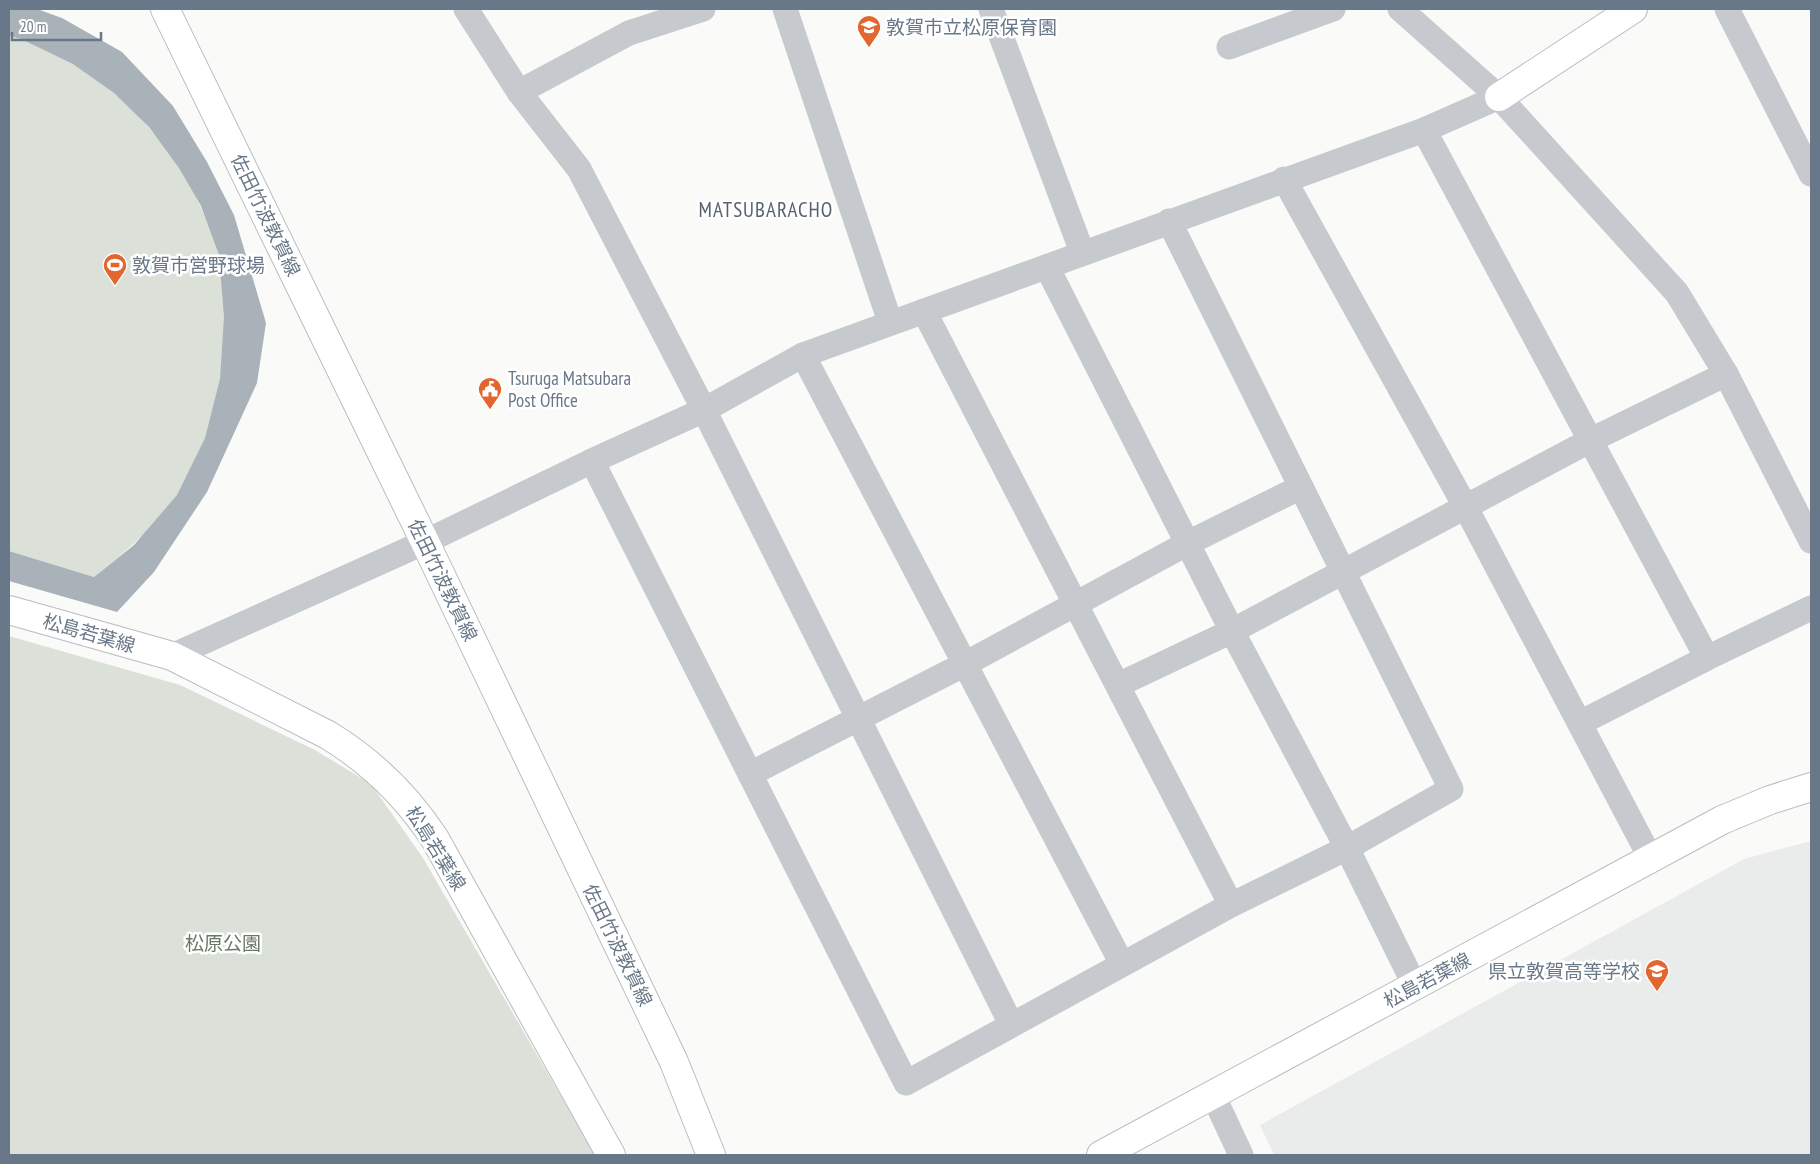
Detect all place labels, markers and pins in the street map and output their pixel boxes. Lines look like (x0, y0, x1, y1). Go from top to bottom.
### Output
school or university icon: 敦賀市立松原保育園 (856, 14, 882, 48)
place label: 敦賀市立松原保育園 (886, 15, 1057, 39)
sports icon: 敦賀市営野球場 (102, 252, 128, 286)
place label: 敦賀市営野球場 (132, 253, 265, 277)
place label: Tsuruga Matsubara Post Office (508, 366, 631, 412)
public building icon: Tsuruga Matsubara Post Office (477, 376, 503, 410)
school or university icon: 県立敦賀高等学校 (1644, 958, 1670, 992)
place label: 県立敦賀高等学校 (1488, 959, 1640, 983)

